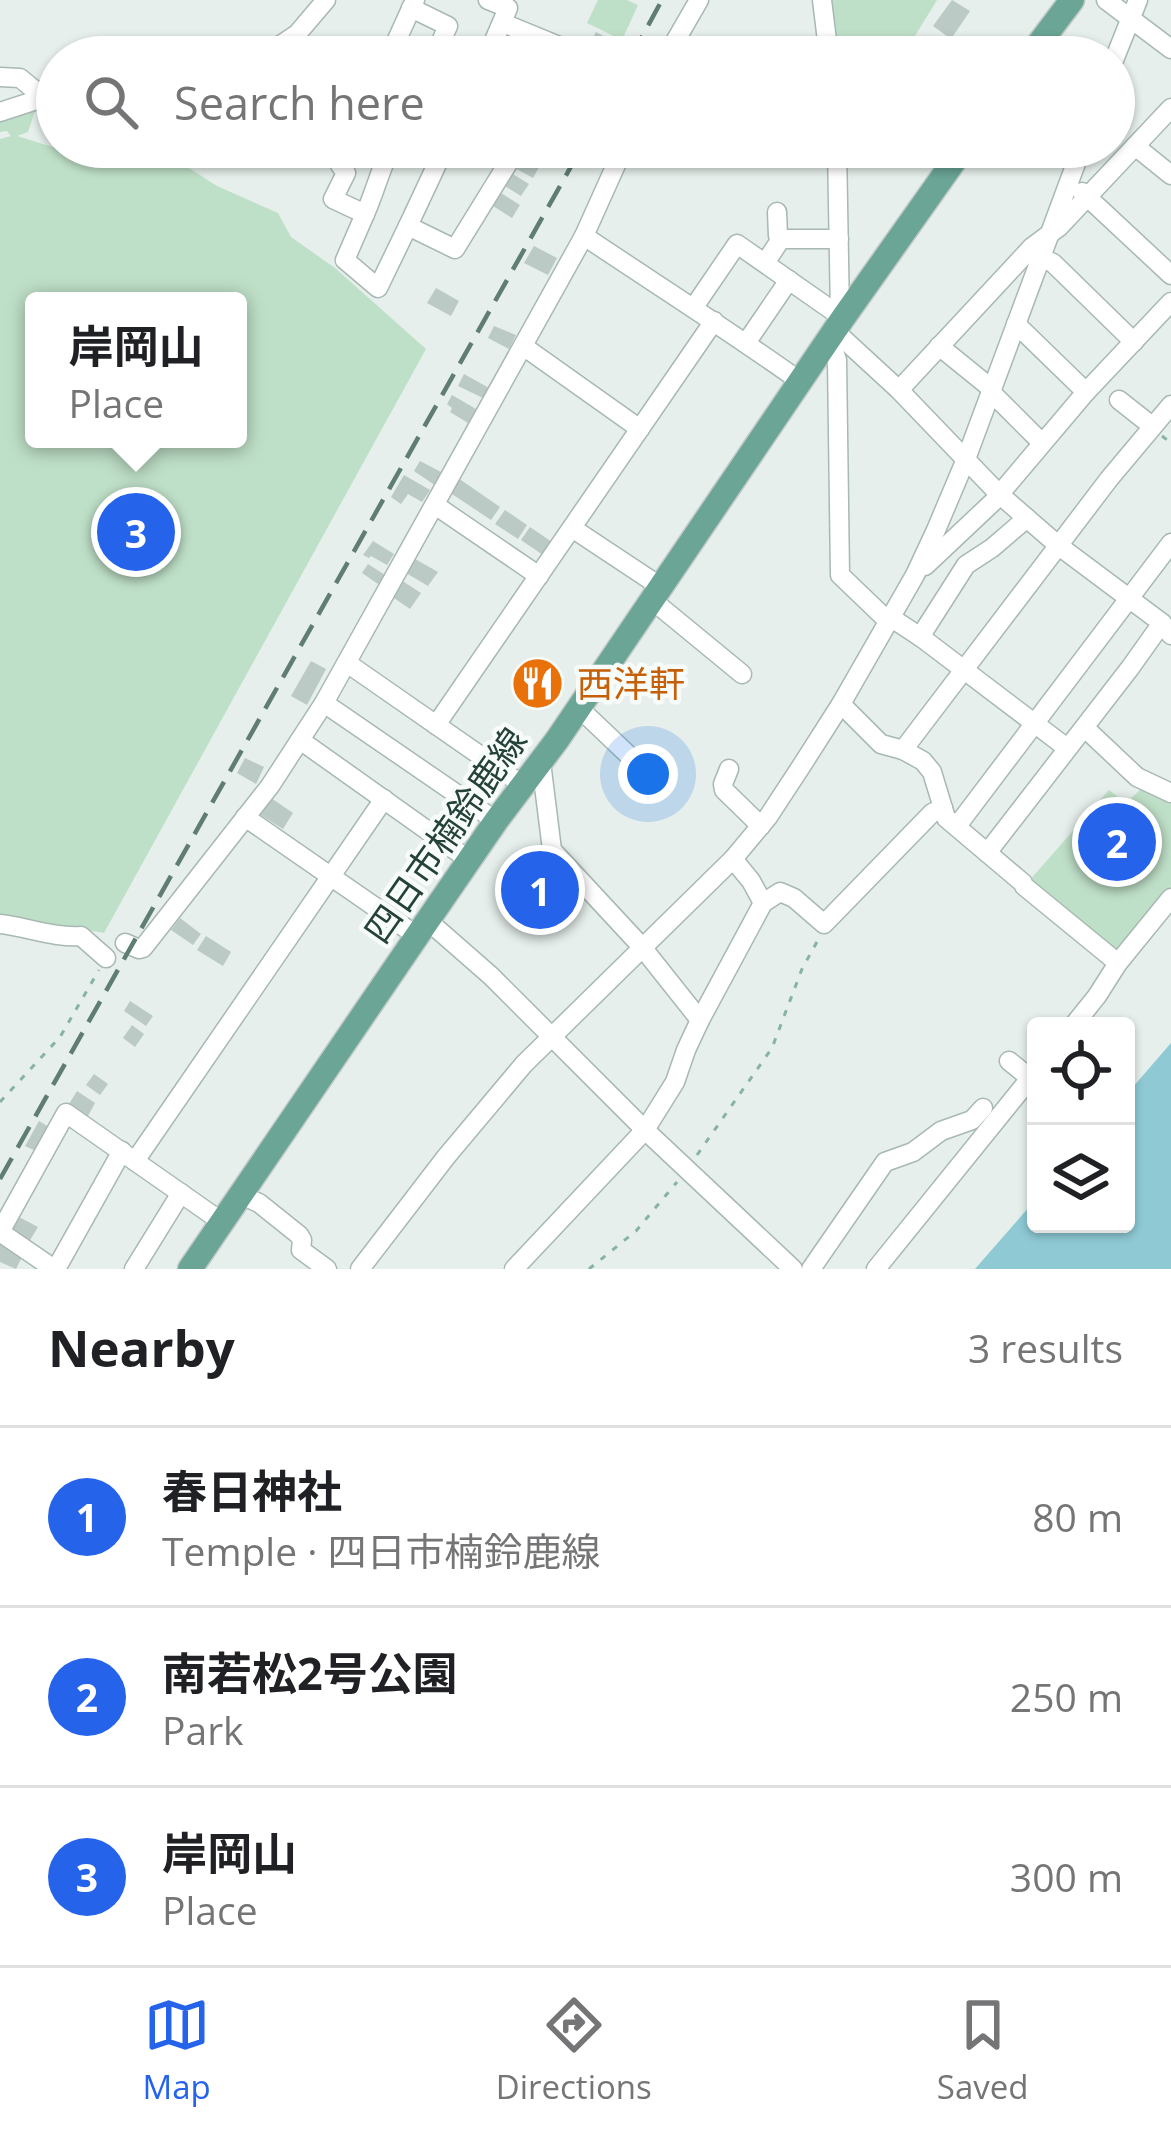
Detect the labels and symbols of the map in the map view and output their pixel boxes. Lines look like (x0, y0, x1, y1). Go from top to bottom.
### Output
pin: 3 (97, 487, 175, 577)
restaurant icon: 西洋軒 (510, 655, 566, 711)
place label: 西洋軒 (577, 659, 685, 708)
street label: 四日市楠鈴鹿線 (353, 718, 537, 952)
your location (618, 744, 678, 804)
pin: 2 (1078, 797, 1156, 887)
pin: 1 (501, 845, 579, 935)

